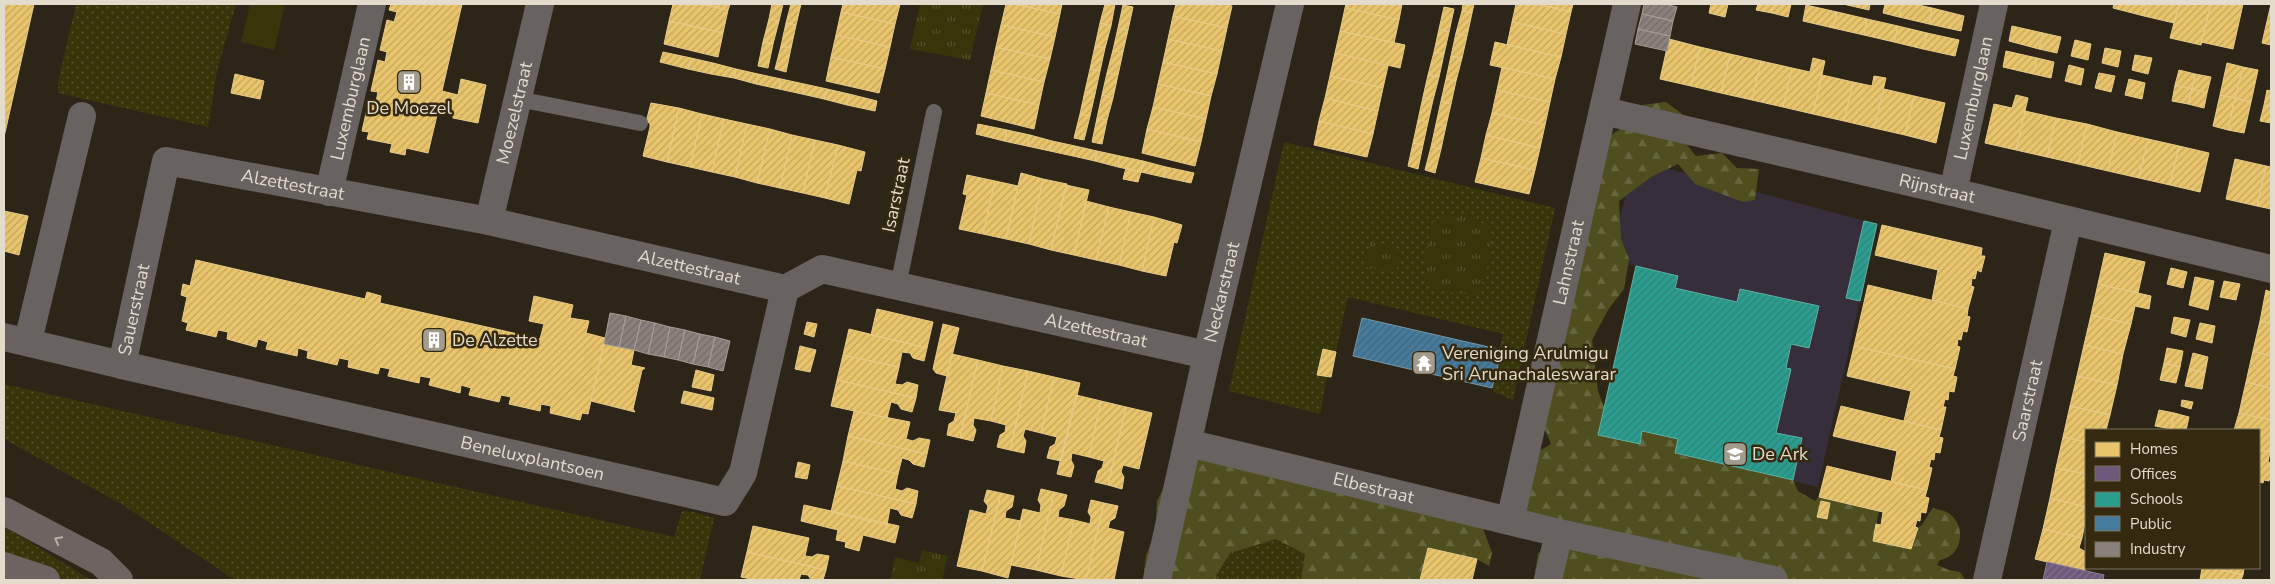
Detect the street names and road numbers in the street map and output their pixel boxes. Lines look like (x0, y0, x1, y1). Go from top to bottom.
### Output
street label: Luxemburglaan (325, 34, 376, 163)
street label: Luxemburglaan (1948, 34, 1999, 162)
street label: Moezelstraat (491, 59, 538, 167)
street label: Isarstraat (876, 155, 916, 235)
street label: Alzettestraat (239, 163, 347, 206)
street label: Rijnstraat (1897, 168, 1978, 209)
street label: Lahnstraat (1547, 217, 1590, 307)
street label: Neckarstraat (1198, 239, 1246, 345)
street label: Alzettestraat (636, 244, 744, 291)
street label: Sauerstraat (112, 261, 156, 358)
street label: Alzettestraat (1042, 307, 1150, 353)
street label: Saarstraat (2007, 357, 2049, 444)
street label: Beneluxplantsoen (458, 430, 607, 486)
street label: Elbestraat (1331, 467, 1417, 510)

